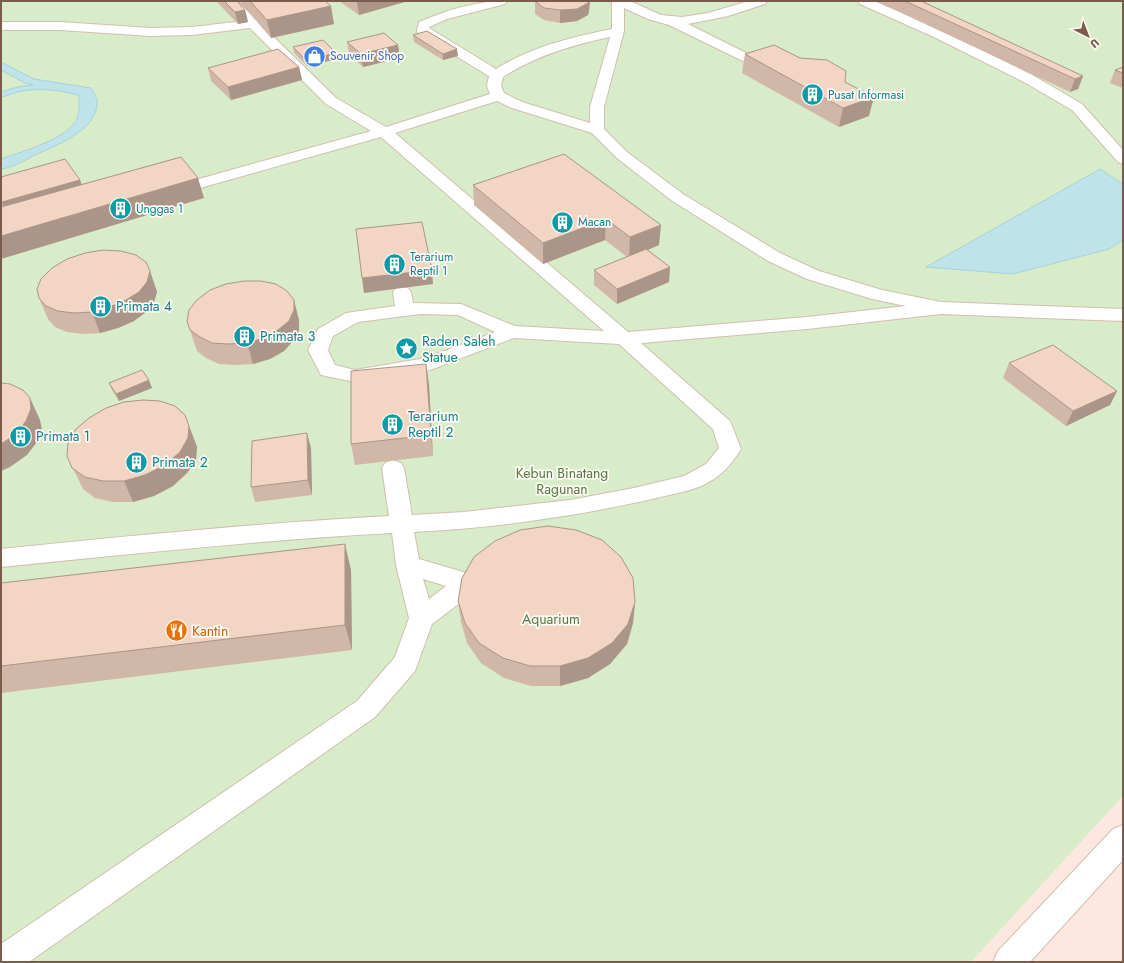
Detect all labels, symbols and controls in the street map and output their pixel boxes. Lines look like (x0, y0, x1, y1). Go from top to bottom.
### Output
north arrow (1068, 16, 1108, 56)
text: U (1086, 35, 1103, 52)
shop icon: Souvenir Shop (302, 43, 328, 69)
place label: Souvenir Shop (330, 47, 404, 65)
building icon: Pusat Informasi (799, 82, 825, 108)
place label: Pusat Informasi (828, 86, 904, 104)
building icon: Unggas 1 (108, 196, 134, 222)
place label: Unggas 1 (136, 200, 183, 218)
building icon: Macan (549, 209, 575, 235)
place label: Macan (578, 213, 611, 231)
place label: Terarium Reptil 1 (410, 248, 453, 280)
building icon: Terarium Reptil 1 (382, 251, 408, 277)
building icon: Primata 4 (87, 293, 113, 319)
place label: Primata 4 (116, 296, 172, 316)
building icon: Primata 3 (232, 323, 258, 349)
place label: Primata 3 (260, 326, 316, 346)
place label: Raden Saleh Statue (422, 331, 496, 367)
place icon: Raden Saleh Statue (394, 336, 420, 362)
place label: Terarium Reptil 2 (408, 406, 459, 442)
building icon: Terarium Reptil 2 (380, 411, 406, 437)
building icon: Primata 1 (7, 423, 33, 449)
place label: Primata 1 (36, 426, 90, 446)
building icon: Primata 2 (124, 449, 150, 475)
place label: Primata 2 (152, 452, 208, 472)
park label: Kebun Binatang Ragunan (516, 463, 608, 499)
park label: Aquarium (522, 609, 580, 629)
restaurant icon: Kantin (163, 618, 189, 644)
place label: Kantin (192, 621, 228, 641)

